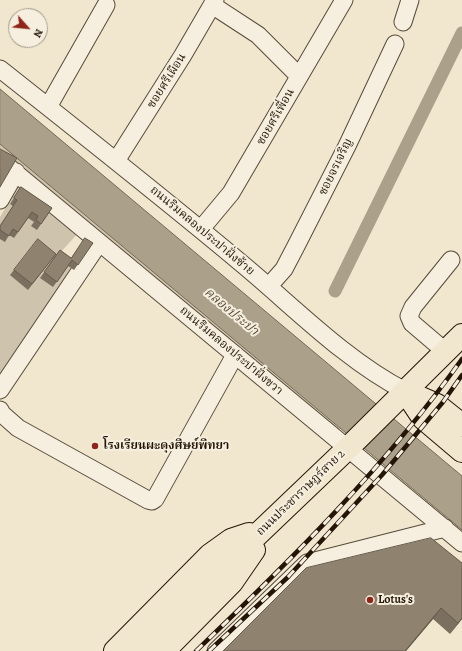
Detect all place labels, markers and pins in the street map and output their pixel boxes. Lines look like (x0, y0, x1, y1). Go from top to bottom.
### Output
place label: โรงเรียนผะดุงศิษย์พิทยา (103, 439, 229, 453)
marker: โรงเรียนผะดุงศิษย์พิทยา (90, 441, 100, 451)
place label: Lotus's (378, 593, 413, 607)
marker: Lotus's (365, 595, 375, 605)

